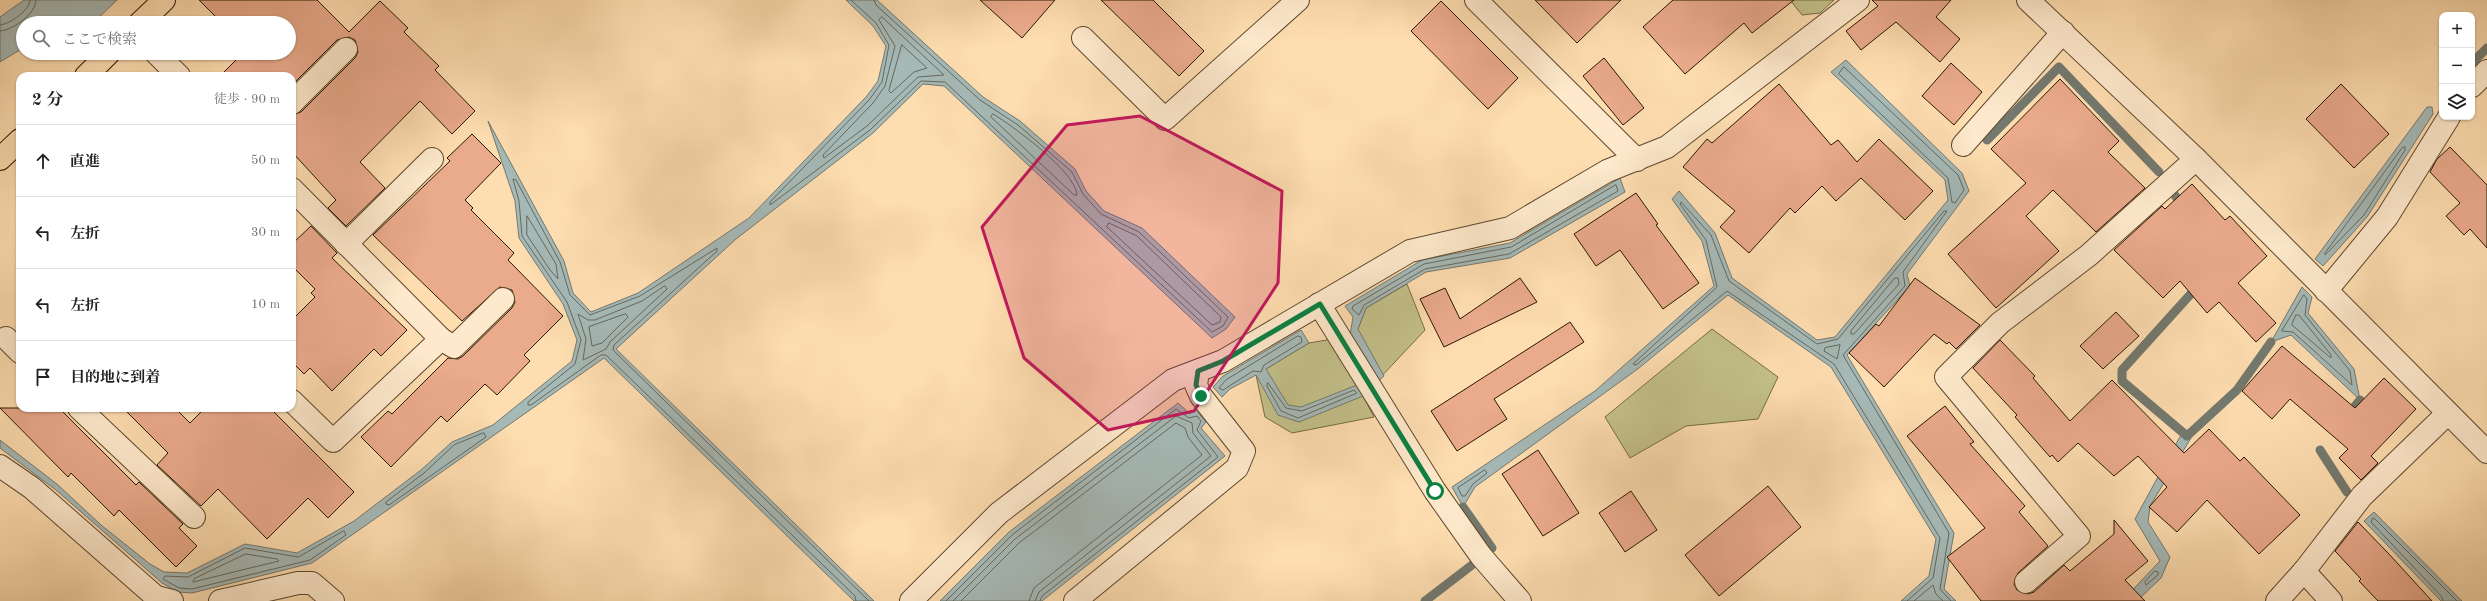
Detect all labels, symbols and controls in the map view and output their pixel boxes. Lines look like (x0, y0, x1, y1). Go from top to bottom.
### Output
map controls (2439, 12, 2475, 120)
button: + (2439, 12, 2475, 48)
search box (16, 16, 296, 60)
icon: search (30, 27, 52, 49)
text: ここで検索 (62, 33, 137, 48)
button: − (2439, 48, 2475, 84)
button: layers (2439, 84, 2475, 120)
text: 2 分 (32, 92, 64, 109)
text: 徒歩 · 90 m (214, 93, 280, 106)
icon: ahead (32, 150, 54, 172)
text: 50 m (251, 154, 280, 167)
text: 直進 (70, 155, 100, 170)
icon: left (32, 222, 54, 244)
text: 30 m (251, 226, 280, 239)
text: 左折 (70, 227, 100, 242)
icon: left (32, 294, 54, 316)
text: 10 m (251, 298, 280, 311)
text: 左折 (70, 299, 100, 314)
icon: arrive (32, 366, 54, 388)
text: 目的地に到着 (70, 371, 160, 386)
route end (1192, 387, 1210, 405)
route start (1426, 482, 1444, 500)

